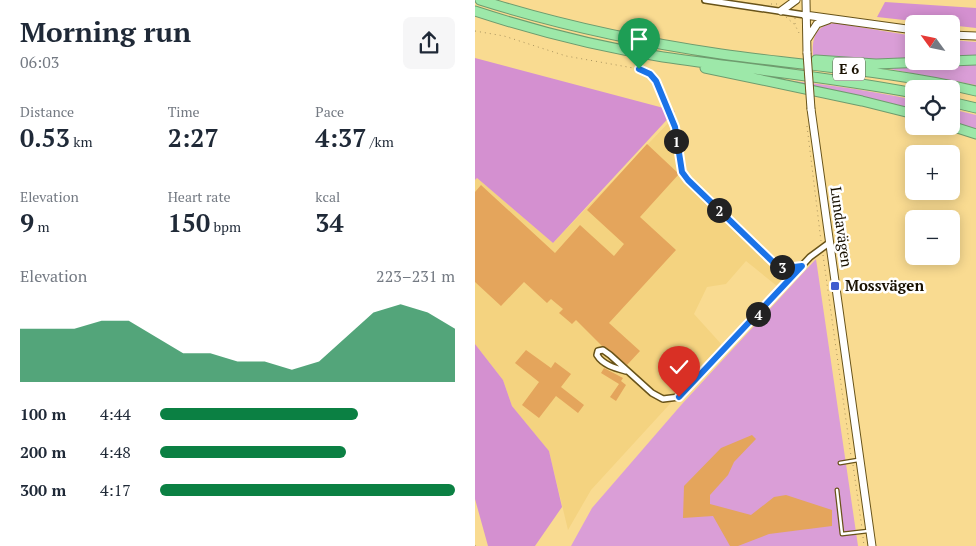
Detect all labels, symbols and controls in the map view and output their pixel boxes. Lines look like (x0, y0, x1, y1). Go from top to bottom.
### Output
text: Morning run (20, 13, 191, 50)
north arrow (905, 15, 960, 70)
map controls (905, 15, 960, 265)
button: share (403, 17, 455, 69)
pin (618, 18, 660, 69)
icon: arrive (625, 25, 653, 53)
text: 06:03 (20, 51, 59, 73)
road number: E 6 (833, 58, 865, 80)
button: locate (905, 80, 960, 135)
text: Distance (20, 102, 74, 121)
text: Time (168, 102, 200, 121)
text: Pace (315, 102, 344, 121)
text: 0.53 (20, 121, 70, 154)
text: 2:27 (168, 121, 219, 154)
text: 4:37 (315, 121, 366, 154)
pin: 1 (663, 128, 689, 154)
text: km (70, 132, 93, 151)
text: /km (366, 132, 394, 151)
text: 1 (673, 132, 680, 151)
button: + (905, 145, 960, 200)
street label: Lundavägen (826, 185, 858, 269)
text: Elevation (20, 187, 79, 206)
text: Heart rate (168, 187, 231, 206)
text: kcal (315, 187, 340, 206)
pin: 2 (707, 198, 731, 222)
text: 2 (716, 201, 723, 220)
text: 9 (20, 206, 34, 239)
text: 150 (168, 206, 210, 239)
text: 34 (315, 206, 344, 239)
button: − (905, 210, 960, 265)
text: m (34, 217, 50, 236)
text: bpm (210, 217, 241, 236)
pin: 3 (769, 254, 795, 280)
text: 3 (779, 258, 786, 277)
text: Elevation (20, 265, 87, 287)
text: 223–231 m (376, 265, 455, 287)
place label: Mossvägen (845, 275, 924, 295)
marker: Mossvägen (829, 280, 841, 292)
pin: 4 (745, 302, 771, 326)
text: 4 (755, 305, 762, 324)
pin (658, 346, 700, 397)
icon: check (665, 353, 693, 381)
text: 100 m (20, 403, 66, 425)
text: 4:44 (100, 403, 131, 425)
text: 200 m (20, 441, 66, 463)
text: 4:48 (100, 441, 131, 463)
text: 300 m (20, 479, 66, 501)
text: 4:17 (100, 479, 131, 501)

